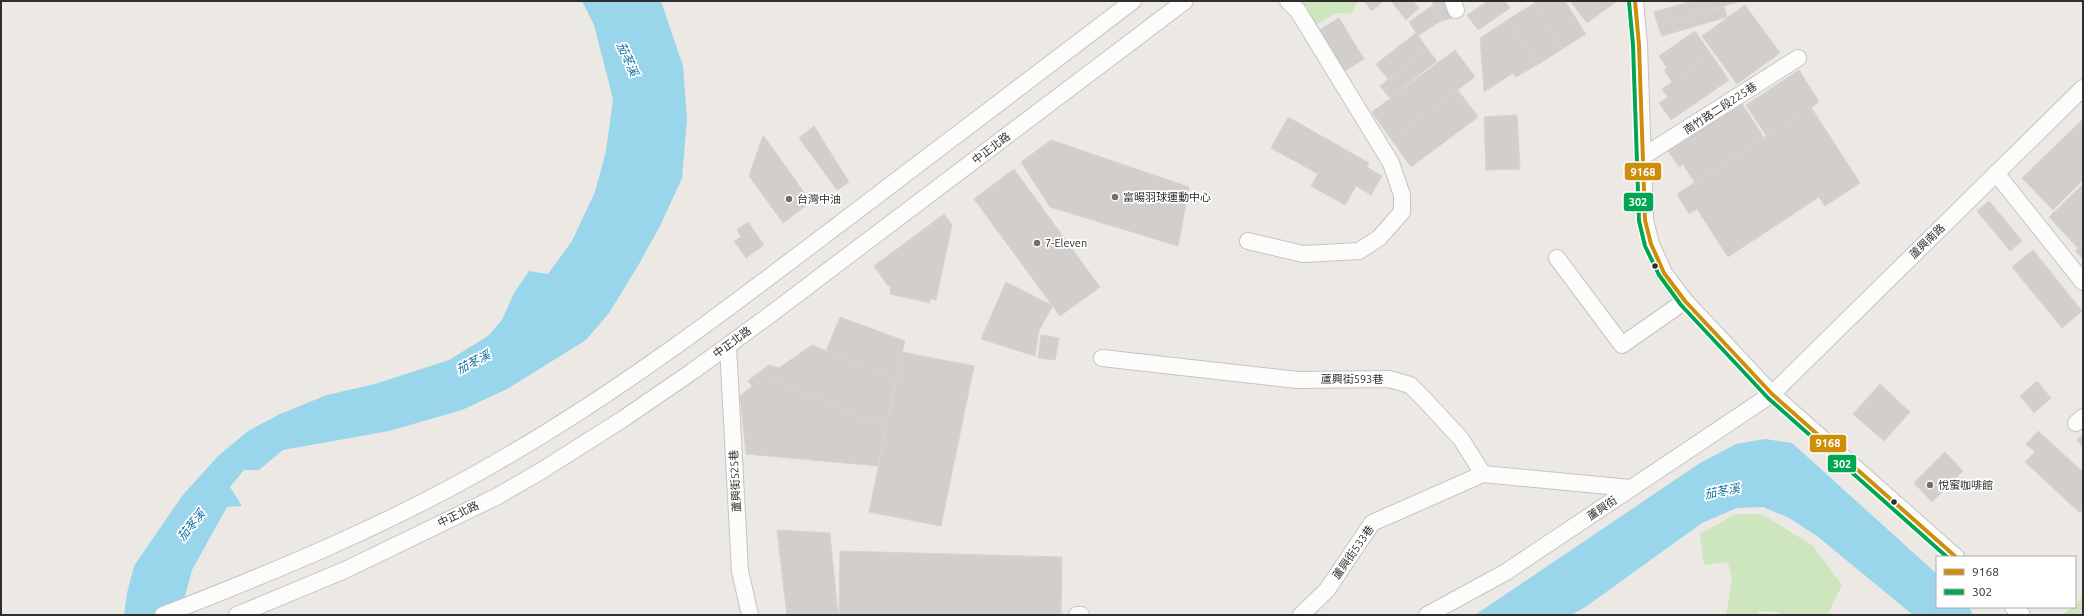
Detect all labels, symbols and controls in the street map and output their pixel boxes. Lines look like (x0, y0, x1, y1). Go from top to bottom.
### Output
water label: 茄苳溪 (615, 40, 642, 80)
street label: 南竹路二段225巷 (1681, 80, 1759, 136)
street label: 中正北路 (970, 130, 1012, 166)
line badge: 9168 (1624, 162, 1662, 181)
text: 9168 (1631, 166, 1655, 178)
place label: 富暘羽球運動中心 (1123, 191, 1211, 203)
marker: 富暘羽球運動中心 (1110, 192, 1120, 202)
line badge: 302 (1623, 192, 1654, 212)
place label: 台灣中油 (797, 193, 841, 205)
marker: 台灣中油 (784, 194, 794, 204)
text: 302 (1629, 196, 1647, 208)
street label: 蘆興南路 (1907, 221, 1947, 261)
place label: 7-Eleven (1045, 237, 1087, 249)
marker: 7-Eleven (1032, 238, 1042, 248)
unlabelled marker (1650, 261, 1660, 271)
street label: 中正北路 (711, 324, 753, 360)
water label: 茄苳溪 (454, 347, 494, 376)
street label: 蘆興街593巷 (1321, 373, 1383, 385)
line badge: 9168 (1809, 434, 1847, 453)
text: 9168 (1816, 437, 1840, 449)
street label: 蘆興街525巷 (727, 449, 743, 513)
line badge: 302 (1827, 454, 1857, 473)
text: 302 (1833, 458, 1851, 470)
place label: 悅蜜咖啡館 (1938, 479, 1993, 491)
marker: 悅蜜咖啡館 (1925, 480, 1935, 490)
water label: 茄苳溪 (1703, 481, 1743, 501)
street label: 蘆興街 (1585, 494, 1619, 522)
unlabelled marker (1889, 497, 1899, 507)
street label: 中正北路 (436, 499, 480, 529)
water label: 茄苳溪 (175, 505, 209, 543)
street label: 蘆興街533巷 (1330, 523, 1376, 581)
legend (1936, 556, 2076, 608)
text: 9168 (1972, 565, 1999, 578)
text: 302 (1972, 585, 1992, 598)

